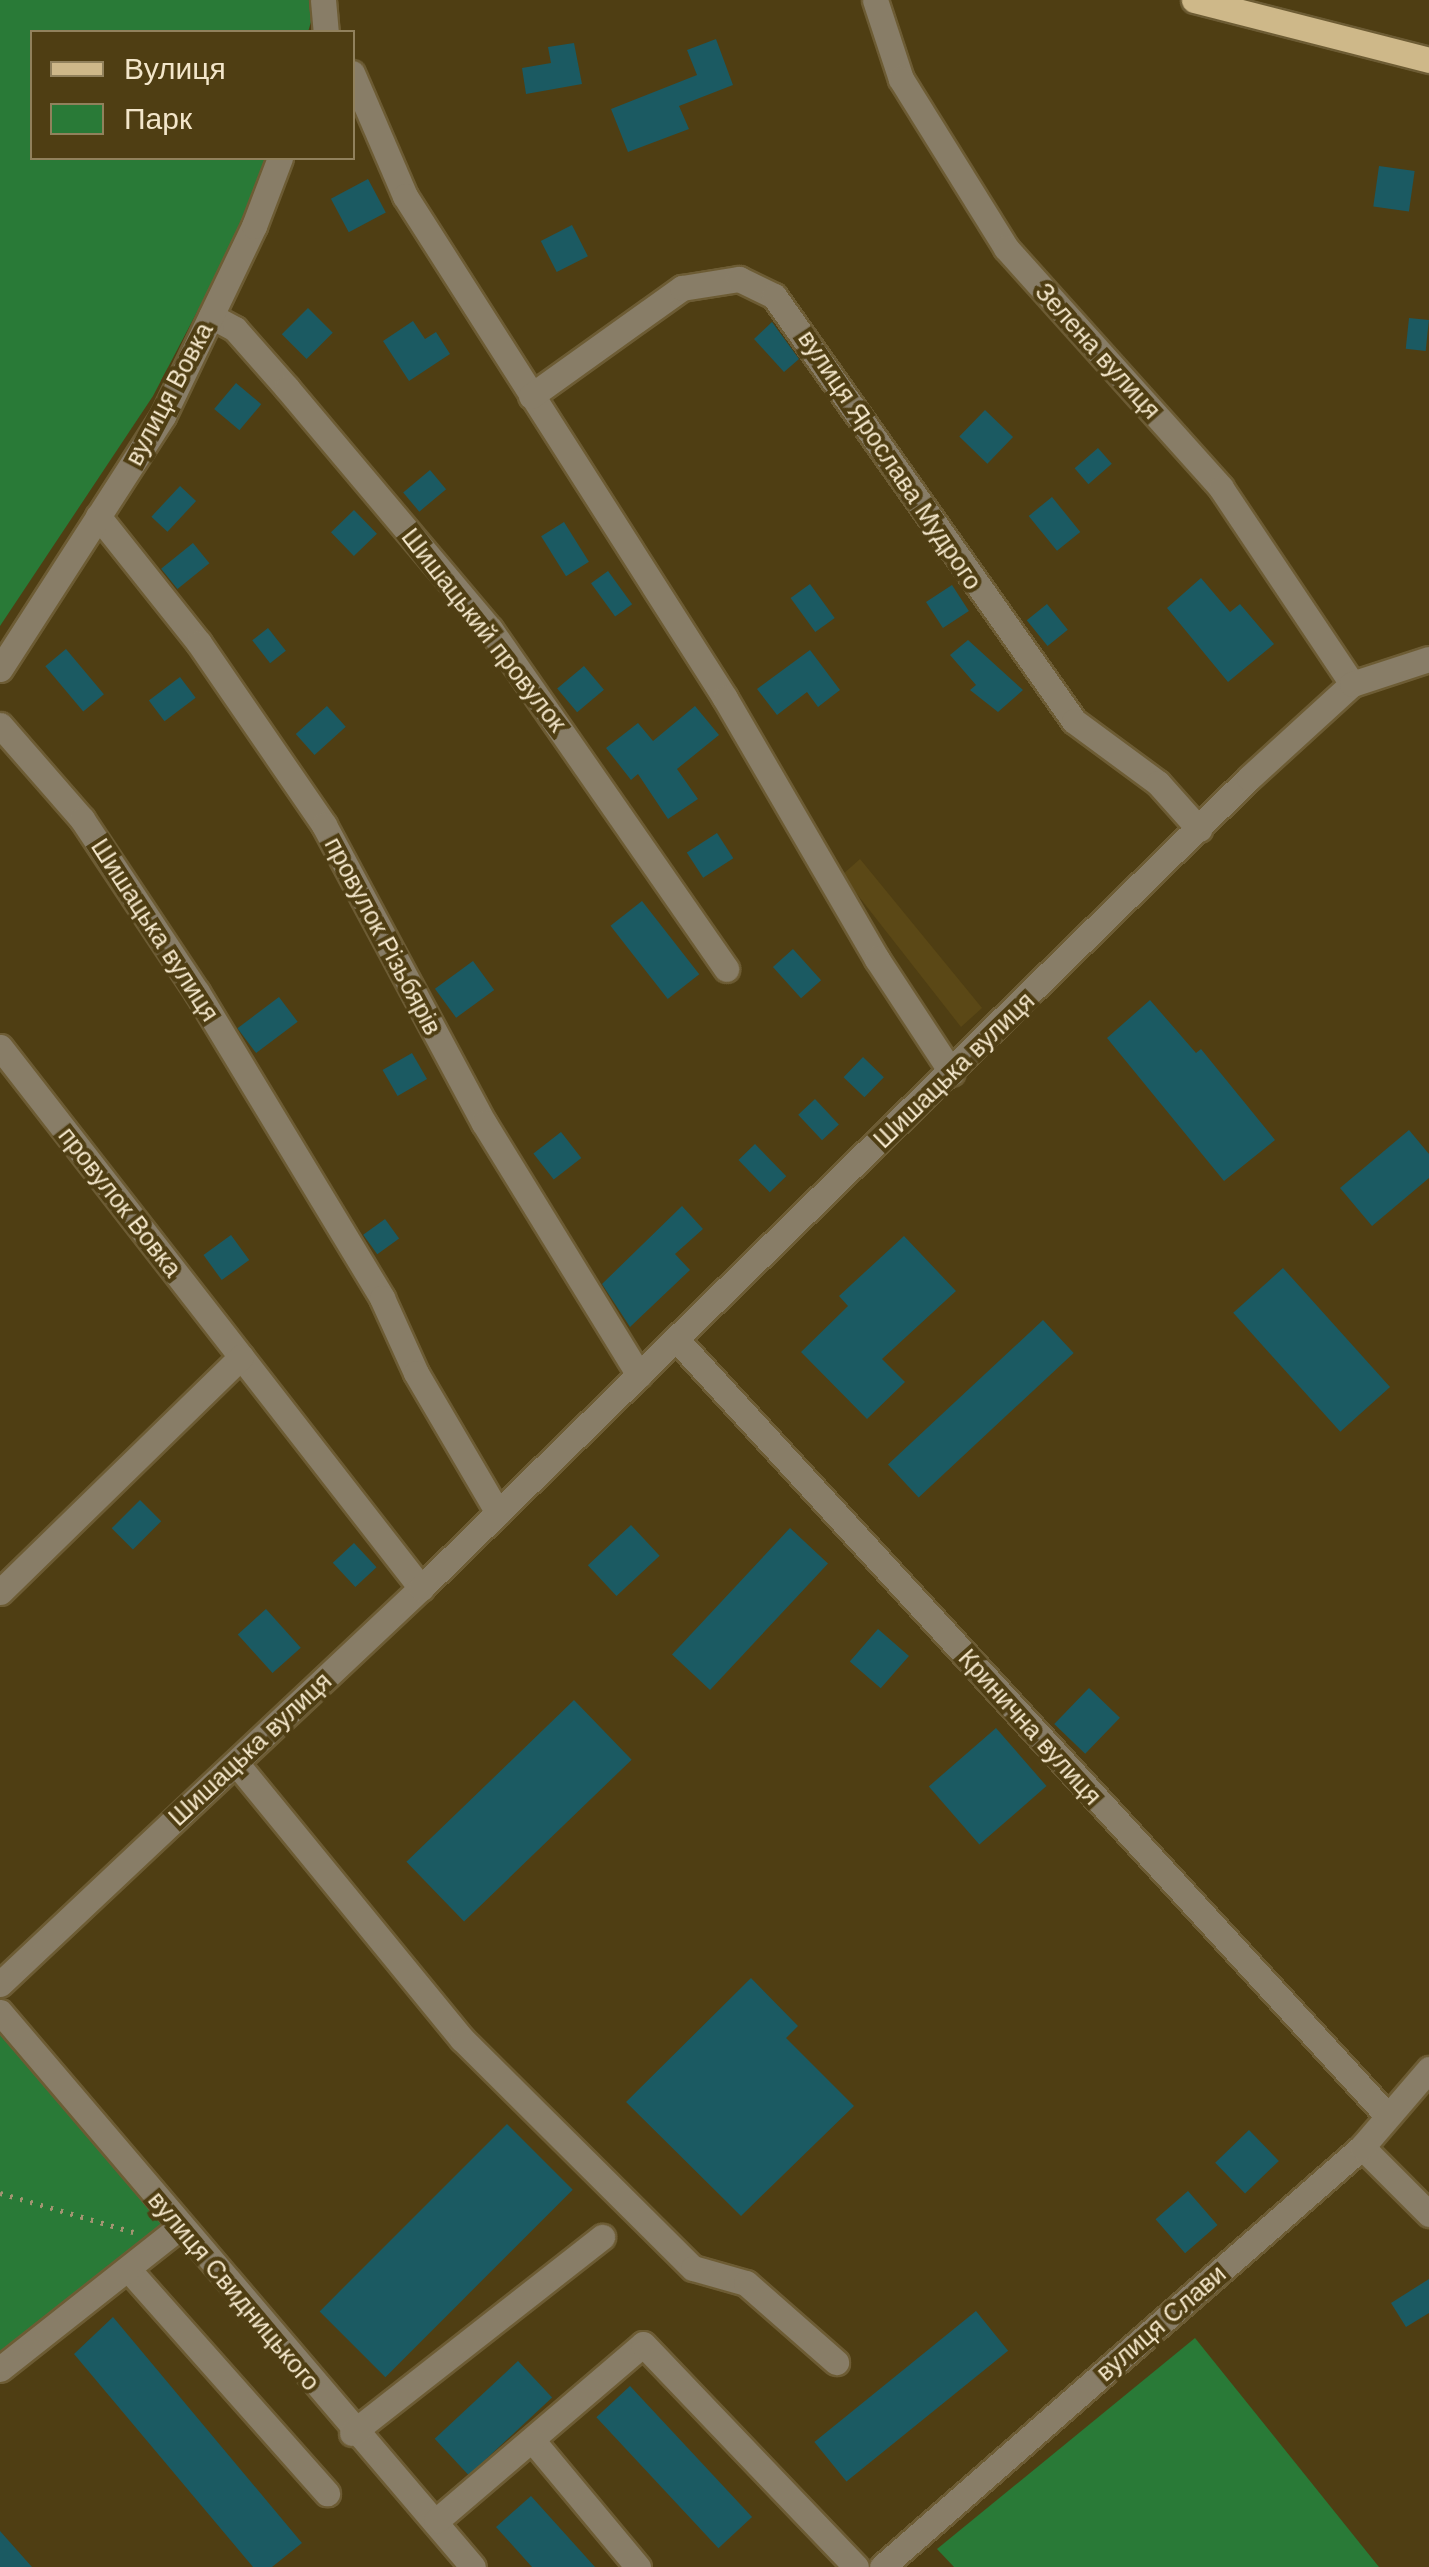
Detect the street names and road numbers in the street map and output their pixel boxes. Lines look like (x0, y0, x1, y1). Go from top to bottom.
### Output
street label: Зелена вулиця (1029, 277, 1167, 425)
street label: вулиця Вовка (119, 318, 219, 470)
street label: вулиця Ярослава Мудрого (792, 325, 988, 595)
street label: Шишацький провулок (395, 522, 573, 738)
street label: провулок Різьбярів (318, 832, 448, 1040)
street label: Шишацька вулиця (85, 833, 225, 1027)
street label: Шишацька вулиця (867, 986, 1041, 1154)
street label: провулок Вовка (52, 1121, 188, 1283)
street label: Кринична вулиця (952, 1643, 1108, 1811)
street label: Шишацька вулиця (162, 1666, 338, 1832)
street label: вулиця Свидницького (142, 2185, 326, 2397)
street label: вулиця Слави (1090, 2259, 1232, 2387)

